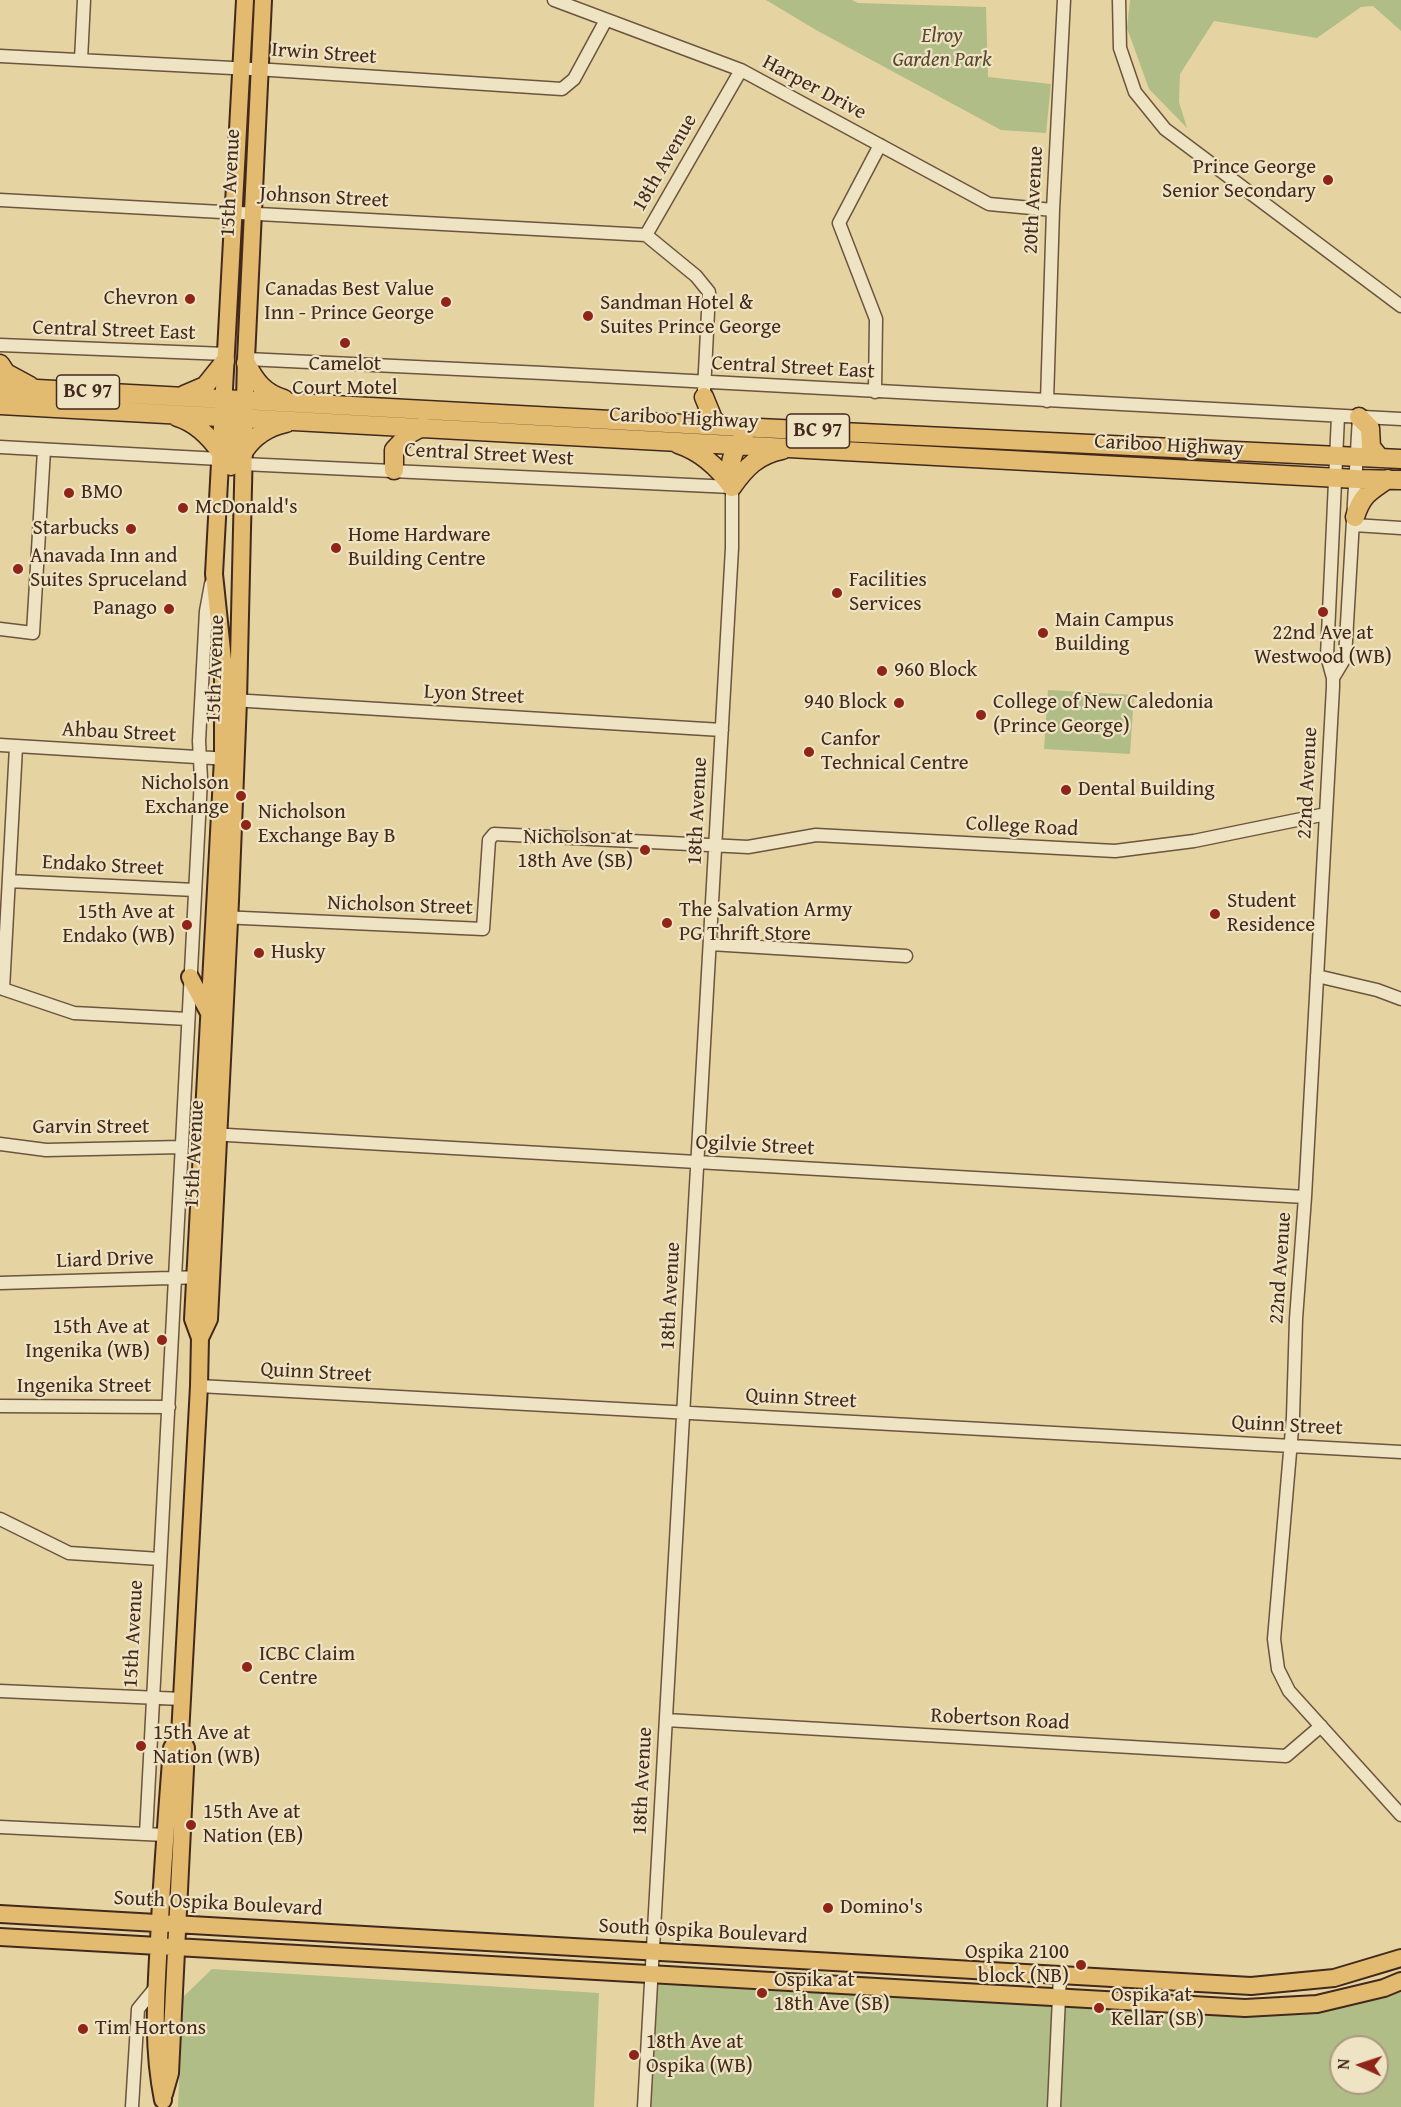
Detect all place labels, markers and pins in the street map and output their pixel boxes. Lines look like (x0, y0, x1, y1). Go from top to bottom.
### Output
place label: Prince George Senior Secondary (1162, 155, 1316, 205)
marker: Prince George Senior Secondary (1321, 173, 1335, 187)
place label: Canadas Best Value Inn - Prince George (264, 277, 434, 327)
place label: Chevron (104, 286, 178, 312)
place label: Sandman Hotel & Suites Prince George (600, 291, 781, 341)
marker: Chevron (183, 292, 197, 306)
marker: Canadas Best Value Inn - Prince George (439, 295, 453, 309)
marker: Sandman Hotel & Suites Prince George (581, 309, 595, 323)
marker: Camelot Court Motel (338, 336, 352, 350)
place label: Camelot Court Motel (292, 352, 398, 402)
place label: BMO (81, 480, 123, 506)
marker: BMO (62, 486, 76, 500)
place label: McDonald's (195, 495, 298, 521)
marker: McDonald's (176, 501, 190, 515)
place label: Starbucks (33, 516, 119, 542)
marker: Starbucks (124, 522, 138, 536)
place label: Home Hardware Building Centre (348, 523, 491, 573)
marker: Home Hardware Building Centre (329, 541, 343, 555)
place label: Anavada Inn and Suites Spruceland (30, 544, 187, 594)
marker: Anavada Inn and Suites Spruceland (11, 562, 25, 576)
place label: Facilities Services (849, 568, 927, 618)
marker: Facilities Services (830, 586, 844, 600)
place label: Panago (93, 596, 157, 622)
marker: Panago (162, 602, 176, 616)
marker: 22nd Ave at Westwood (WB) (1316, 605, 1330, 619)
place label: Main Campus Building (1055, 608, 1174, 658)
place label: 22nd Ave at Westwood (WB) (1254, 621, 1392, 671)
marker: Main Campus Building (1036, 626, 1050, 640)
place label: 960 Block (894, 658, 977, 684)
marker: 960 Block (875, 664, 889, 678)
place label: 940 Block (804, 690, 887, 716)
place label: College of New Caledonia (Prince George) (993, 690, 1214, 740)
marker: 940 Block (892, 696, 906, 710)
marker: College of New Caledonia (Prince George) (974, 708, 988, 722)
place label: Canfor Technical Centre (821, 727, 969, 777)
marker: Canfor Technical Centre (802, 745, 816, 759)
place label: Nicholson Exchange (141, 771, 229, 821)
place label: Dental Building (1078, 777, 1215, 803)
marker: Dental Building (1059, 783, 1073, 797)
marker: Nicholson Exchange (234, 789, 248, 803)
place label: Nicholson Exchange Bay B (258, 800, 396, 850)
marker: Nicholson Exchange Bay B (239, 818, 253, 832)
place label: Nicholson at 18th Ave (SB) (517, 825, 633, 875)
marker: Nicholson at 18th Ave (SB) (638, 843, 652, 857)
place label: Student Residence (1227, 889, 1315, 939)
place label: The Salvation Army PG Thrift Store (679, 898, 853, 948)
place label: 15th Ave at Endako (WB) (63, 900, 175, 950)
marker: Student Residence (1208, 907, 1222, 921)
marker: The Salvation Army PG Thrift Store (660, 916, 674, 930)
marker: 15th Ave at Endako (WB) (180, 918, 194, 932)
place label: Husky (271, 940, 326, 966)
marker: Husky (252, 946, 266, 960)
place label: 15th Ave at Ingenika (WB) (25, 1315, 150, 1365)
marker: 15th Ave at Ingenika (WB) (155, 1333, 169, 1347)
place label: ICBC Claim Centre (259, 1642, 355, 1692)
marker: ICBC Claim Centre (240, 1660, 254, 1674)
place label: 15th Ave at Nation (WB) (153, 1721, 260, 1771)
marker: 15th Ave at Nation (WB) (134, 1739, 148, 1753)
place label: 15th Ave at Nation (EB) (203, 1800, 303, 1850)
marker: 15th Ave at Nation (EB) (184, 1818, 198, 1832)
place label: Domino's (840, 1895, 923, 1921)
marker: Domino's (821, 1901, 835, 1915)
place label: Ospika 2100 block (NB) (965, 1940, 1069, 1990)
marker: Ospika 2100 block (NB) (1074, 1958, 1088, 1972)
place label: Ospika at 18th Ave (SB) (774, 1968, 890, 2018)
place label: Ospika at Kellar (SB) (1111, 1983, 1204, 2033)
marker: Ospika at 18th Ave (SB) (755, 1986, 769, 2000)
marker: Ospika at Kellar (SB) (1092, 2001, 1106, 2015)
place label: Tim Hortons (95, 2016, 206, 2042)
marker: Tim Hortons (76, 2022, 90, 2036)
place label: 18th Ave at Ospika (WB) (646, 2030, 753, 2080)
marker: 18th Ave at Ospika (WB) (627, 2048, 641, 2062)

